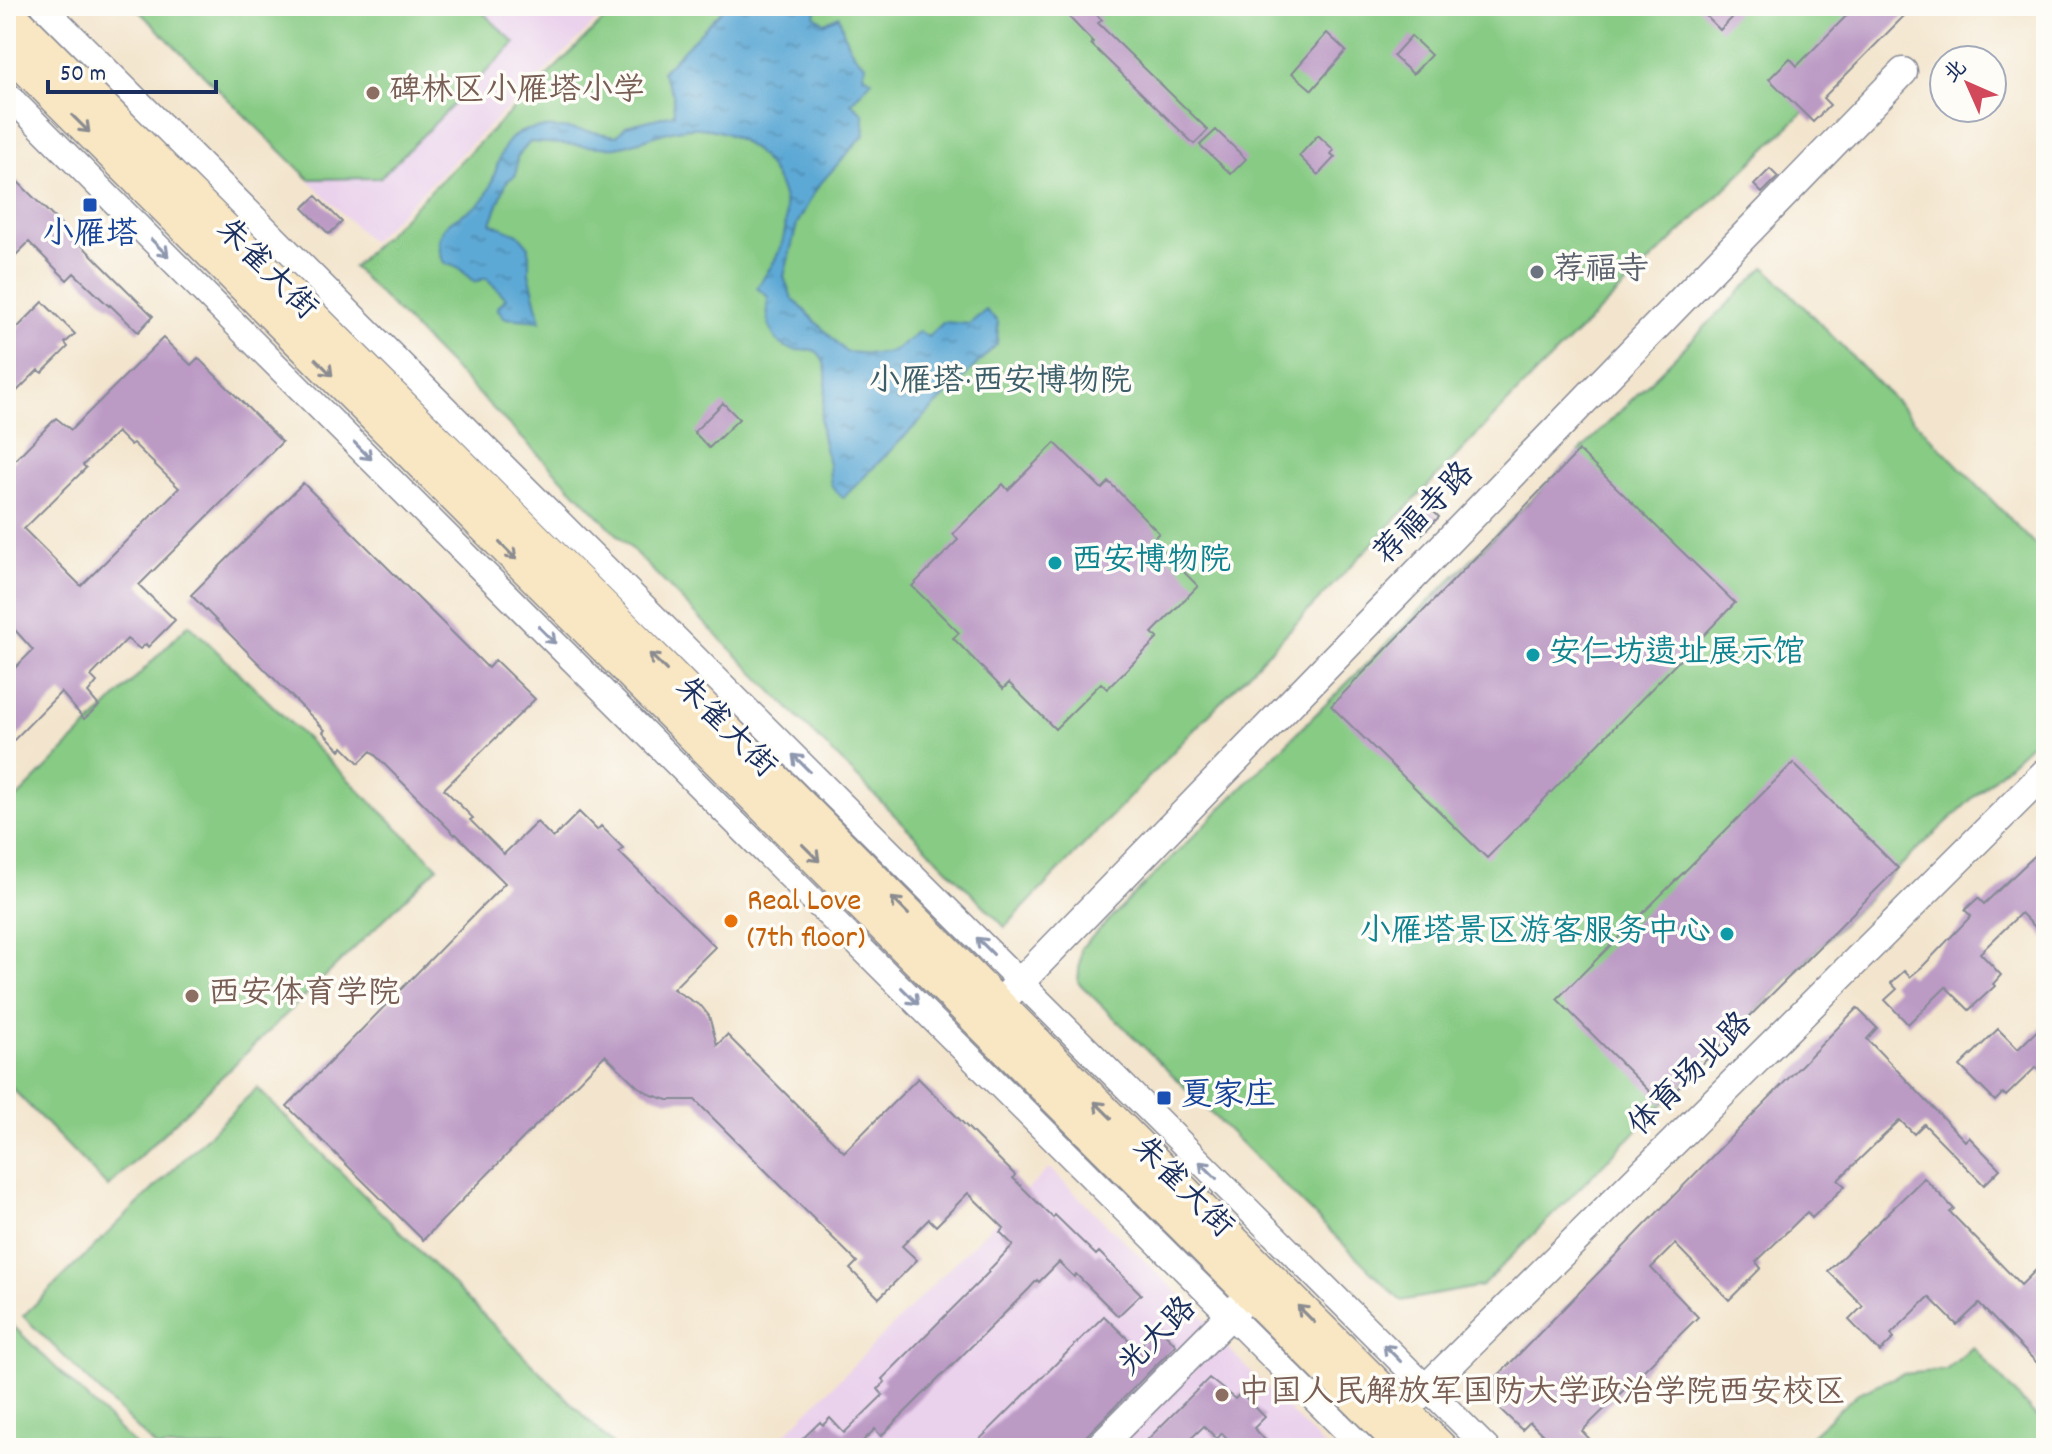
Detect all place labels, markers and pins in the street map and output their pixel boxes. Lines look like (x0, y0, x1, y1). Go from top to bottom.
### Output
place label: 碑林区小雁塔小学 (389, 70, 645, 116)
marker: 碑林区小雁塔小学 (364, 84, 382, 102)
marker: 小雁塔 (81, 196, 99, 214)
place label: 小雁塔 (42, 214, 138, 260)
place label: 荐福寺 (1553, 249, 1649, 295)
marker: 荐福寺 (1528, 263, 1546, 281)
place label: 西安博物院 (1071, 540, 1231, 586)
marker: 西安博物院 (1046, 554, 1064, 572)
place label: 安仁坊遗址展示馆 (1549, 632, 1805, 678)
marker: 安仁坊遗址展示馆 (1524, 646, 1542, 664)
place label: Real Love (7th floor) (747, 880, 865, 963)
place label: 小雁塔景区游客服务中心 (1359, 911, 1711, 957)
marker: Real Love (7th floor) (722, 912, 740, 930)
marker: 小雁塔景区游客服务中心 (1718, 925, 1736, 943)
place label: 西安体育学院 (208, 973, 400, 1019)
marker: 西安体育学院 (183, 987, 201, 1005)
place label: 夏家庄 (1180, 1075, 1276, 1121)
marker: 夏家庄 (1155, 1089, 1173, 1107)
place label: 中国人民解放军国防大学政治学院西安校区 (1238, 1372, 1846, 1418)
marker: 中国人民解放军国防大学政治学院西安校区 (1213, 1386, 1231, 1404)

